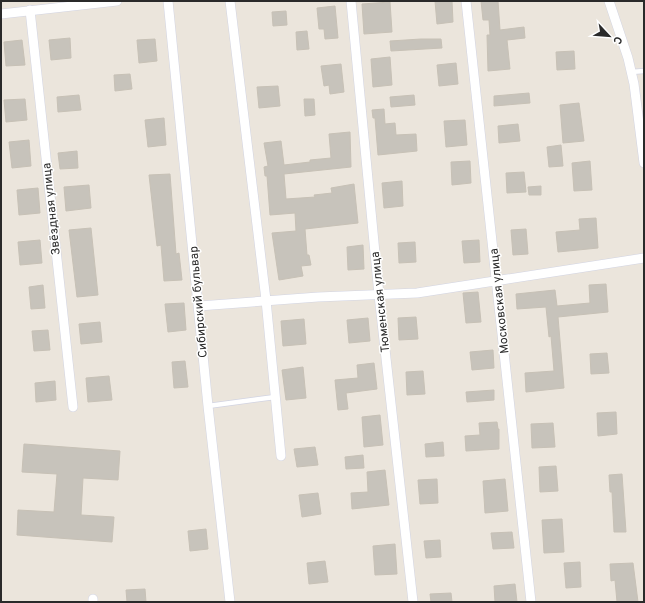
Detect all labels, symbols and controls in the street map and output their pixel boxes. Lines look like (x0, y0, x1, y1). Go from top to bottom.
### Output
north arrow (589, 16, 629, 56)
text: С (609, 34, 625, 46)
street label: Звёздная улица (39, 162, 65, 256)
street label: Сибирский бульвар (186, 245, 212, 358)
street label: Московская улица (486, 247, 513, 354)
street label: Тюменская улица (368, 251, 394, 353)

